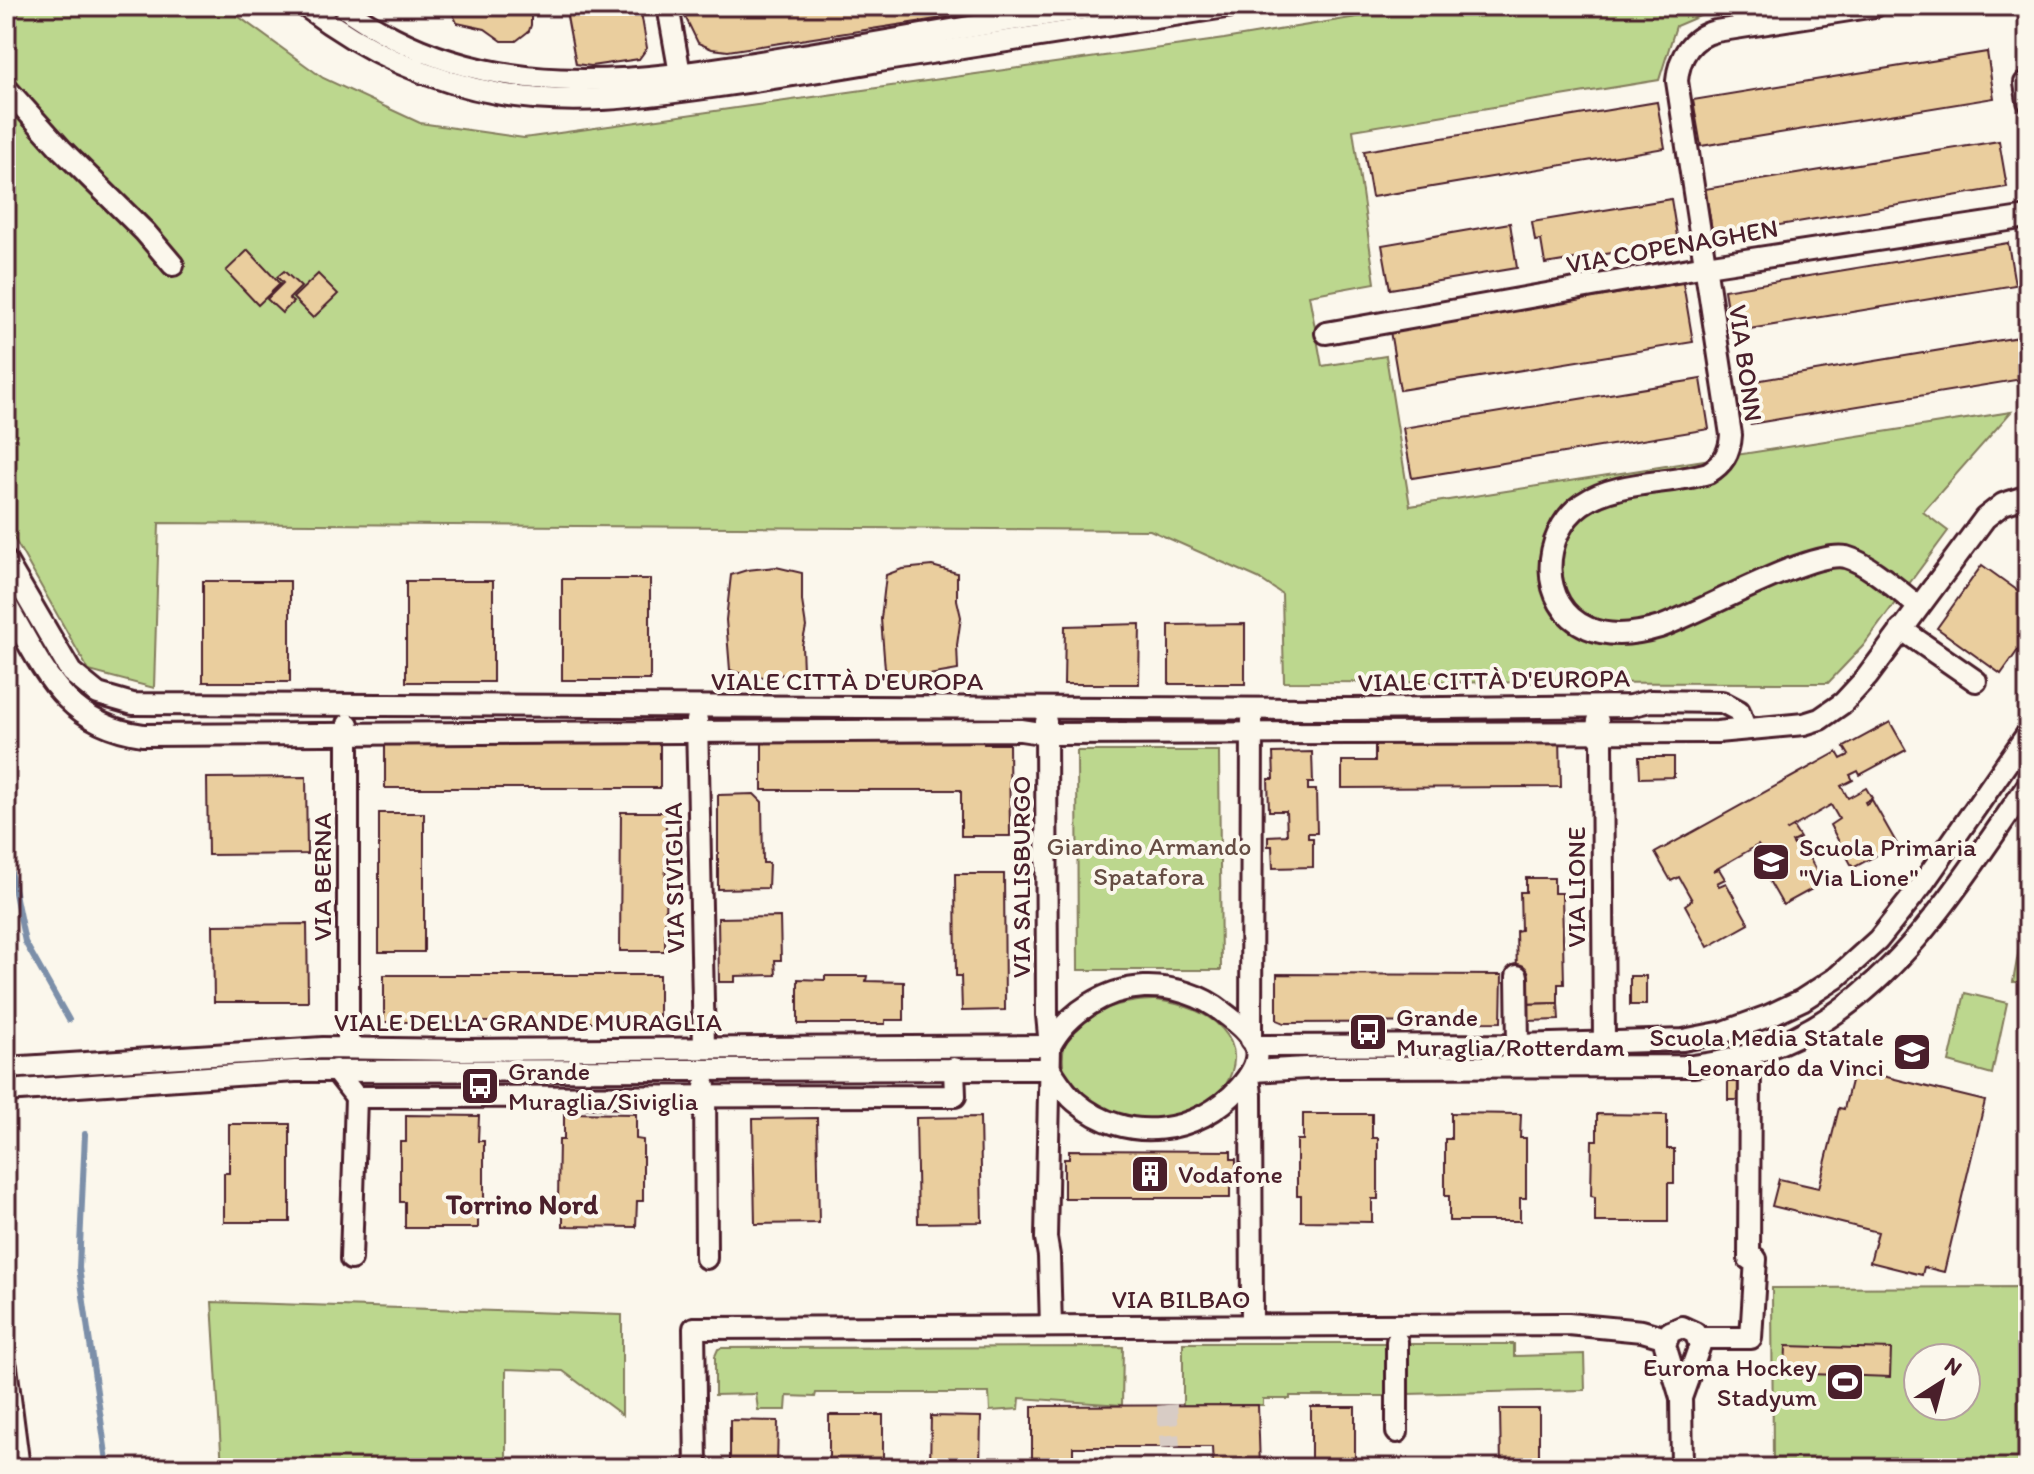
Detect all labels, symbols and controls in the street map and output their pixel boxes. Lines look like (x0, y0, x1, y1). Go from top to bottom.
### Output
street label: VIA COPENAGHEN (1564, 212, 1780, 280)
street label: VIA BONN (1722, 302, 1770, 424)
street label: VIALE CITTÀ D'EUROPA (1357, 662, 1631, 698)
street label: VIALE CITTÀ D'EUROPA (711, 665, 984, 697)
street label: VIA SALISBURGO (1005, 776, 1037, 978)
street label: VIA SIVIGLIA (657, 802, 691, 954)
street label: VIA BERNA (306, 812, 338, 941)
street label: VIA LIONE (1560, 826, 1592, 948)
park label: Giardino Armando Spatafora (1046, 830, 1252, 892)
place label: Scuola Primaria "Via Lione" (1799, 831, 1977, 893)
school or university icon: Scuola Primaria "Via Lione" (1750, 841, 1792, 883)
place label: Grande Muraglia/Rotterdam (1396, 1001, 1625, 1063)
street label: VIALE DELLA GRANDE MURAGLIA (334, 1006, 723, 1038)
bus stop icon: Grande Muraglia/Rotterdam (1347, 1011, 1389, 1053)
place label: Scuola Media Statale Leonardo da Vinci (1650, 1021, 1884, 1083)
school or university icon: Scuola Media Statale Leonardo da Vinci (1891, 1031, 1933, 1073)
place label: Grande Muraglia/Siviglia (508, 1055, 699, 1117)
bus stop icon: Grande Muraglia/Siviglia (459, 1065, 501, 1107)
building icon: Vodafone (1129, 1153, 1171, 1195)
place label: Vodafone (1178, 1158, 1283, 1190)
district label: Torrino Nord (445, 1187, 599, 1221)
street label: VIA BILBAO (1112, 1283, 1250, 1315)
north arrow (1902, 1342, 1982, 1422)
place label: Euroma Hockey Stadyum (1643, 1351, 1817, 1413)
text: N (1940, 1351, 1967, 1382)
sports icon: Euroma Hockey Stadyum (1824, 1361, 1866, 1403)

